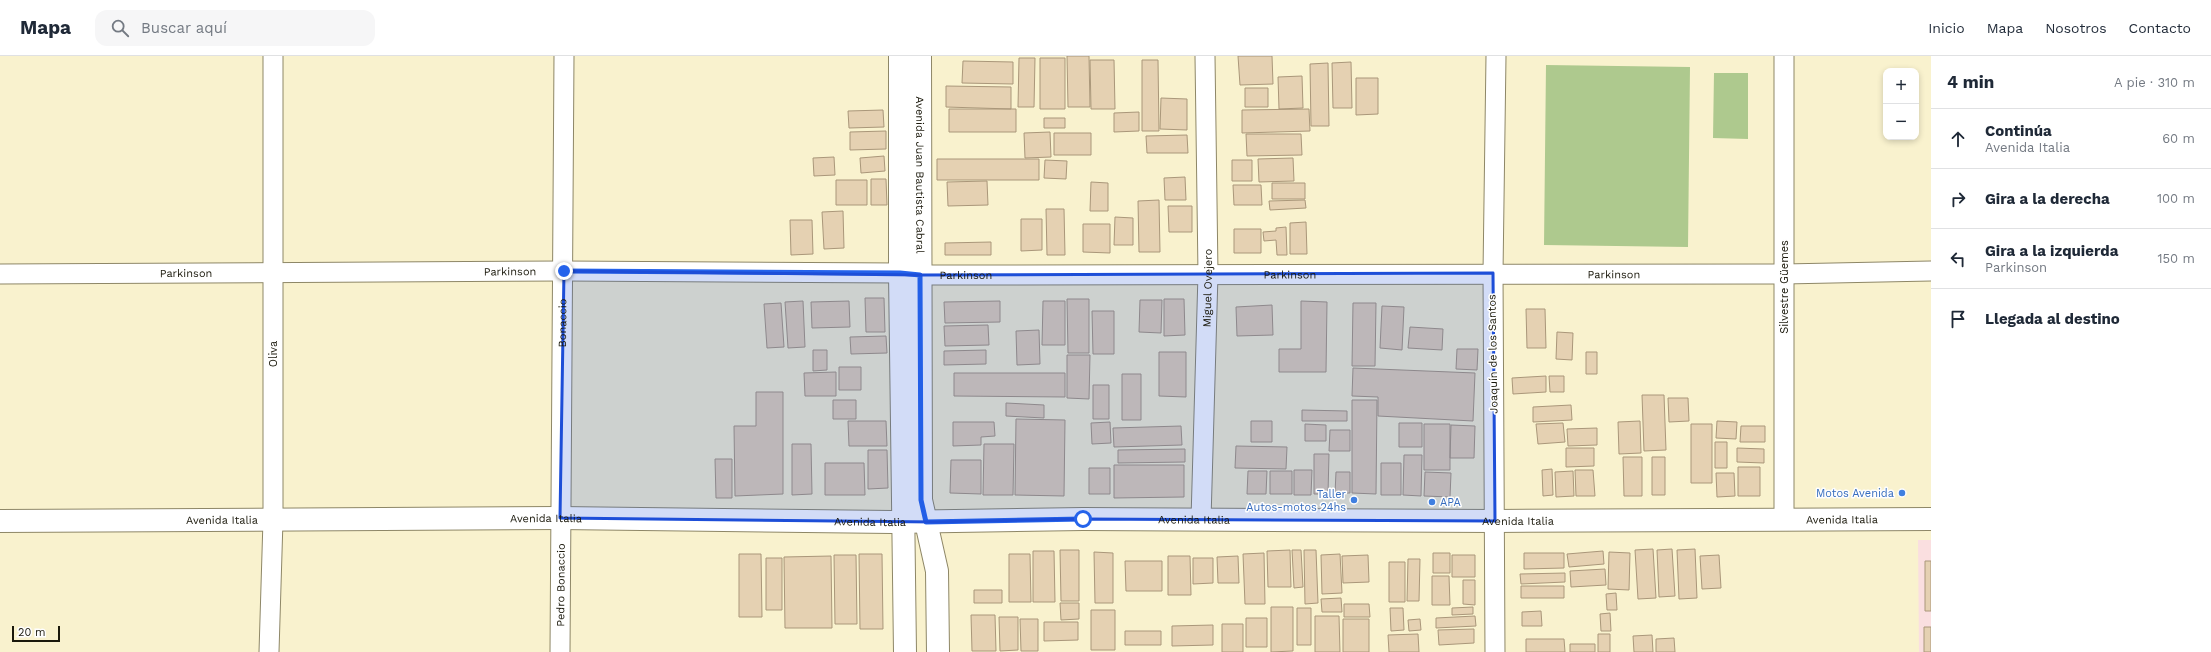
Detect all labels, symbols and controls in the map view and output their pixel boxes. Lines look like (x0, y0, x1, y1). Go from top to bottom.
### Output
search box (95, 10, 375, 46)
text: Mapa (20, 16, 71, 39)
icon: search (109, 17, 131, 39)
text: Buscar aquí (141, 19, 227, 37)
text: Inicio (1928, 20, 1965, 36)
text: Mapa (1987, 20, 2023, 36)
text: Nosotros (2045, 20, 2107, 36)
text: Contacto (2129, 20, 2191, 36)
map controls (1883, 68, 1919, 140)
button: + (1883, 68, 1919, 104)
text: 4 min (1947, 72, 1994, 92)
text: A pie · 310 m (2114, 75, 2195, 90)
street label: Avenida Juan Bautista Cabral (914, 96, 927, 254)
button: − (1883, 104, 1919, 140)
text: Continúa (1985, 122, 2052, 140)
icon: ahead (1947, 128, 1969, 150)
text: 60 m (2162, 131, 2195, 146)
text: Avenida Italia (1985, 140, 2070, 155)
icon: right (1947, 188, 1969, 210)
text: Gira a la derecha (1985, 190, 2110, 208)
text: 100 m (2157, 191, 2195, 206)
street label: Silvestre Güemes (1778, 240, 1791, 334)
text: Gira a la izquierda (1985, 242, 2118, 260)
icon: left (1947, 248, 1969, 270)
street label: Miguel Ovejero (1200, 249, 1215, 328)
text: 150 m (2157, 251, 2195, 266)
text: Parkinson (1985, 260, 2047, 275)
route end (555, 262, 573, 280)
street label: Parkinson (484, 265, 536, 278)
street label: Parkinson (160, 266, 212, 280)
street label: Parkinson (940, 268, 992, 281)
street label: Parkinson (1264, 268, 1316, 281)
street label: Parkinson (1588, 268, 1640, 281)
street label: Joaquín de los Santos (1485, 294, 1501, 414)
street label: Bonaccio (556, 299, 569, 347)
icon: arrive (1947, 308, 1969, 330)
text: Llegada al destino (1985, 310, 2120, 328)
street label: Oliva (267, 341, 280, 367)
place label: Motos Avenida (1816, 487, 1894, 500)
place label: Taller Autos-motos 24hs (1246, 488, 1347, 514)
marker: Motos Avenida (1897, 488, 1907, 498)
marker: Taller Autos-motos 24hs (1349, 495, 1359, 505)
place label: APA (1440, 496, 1461, 509)
marker: APA (1427, 497, 1437, 507)
route start (1074, 510, 1092, 528)
street label: Avenida Italia (510, 511, 582, 525)
street label: Avenida Italia (186, 513, 258, 527)
street label: Avenida Italia (1158, 513, 1230, 526)
street label: Avenida Italia (1806, 513, 1878, 526)
street label: Avenida Italia (1482, 514, 1554, 528)
street label: Avenida Italia (834, 515, 906, 529)
street label: Pedro Bonaccio (554, 543, 567, 627)
scale bar (12, 624, 60, 643)
text: 20 m (18, 626, 46, 639)

